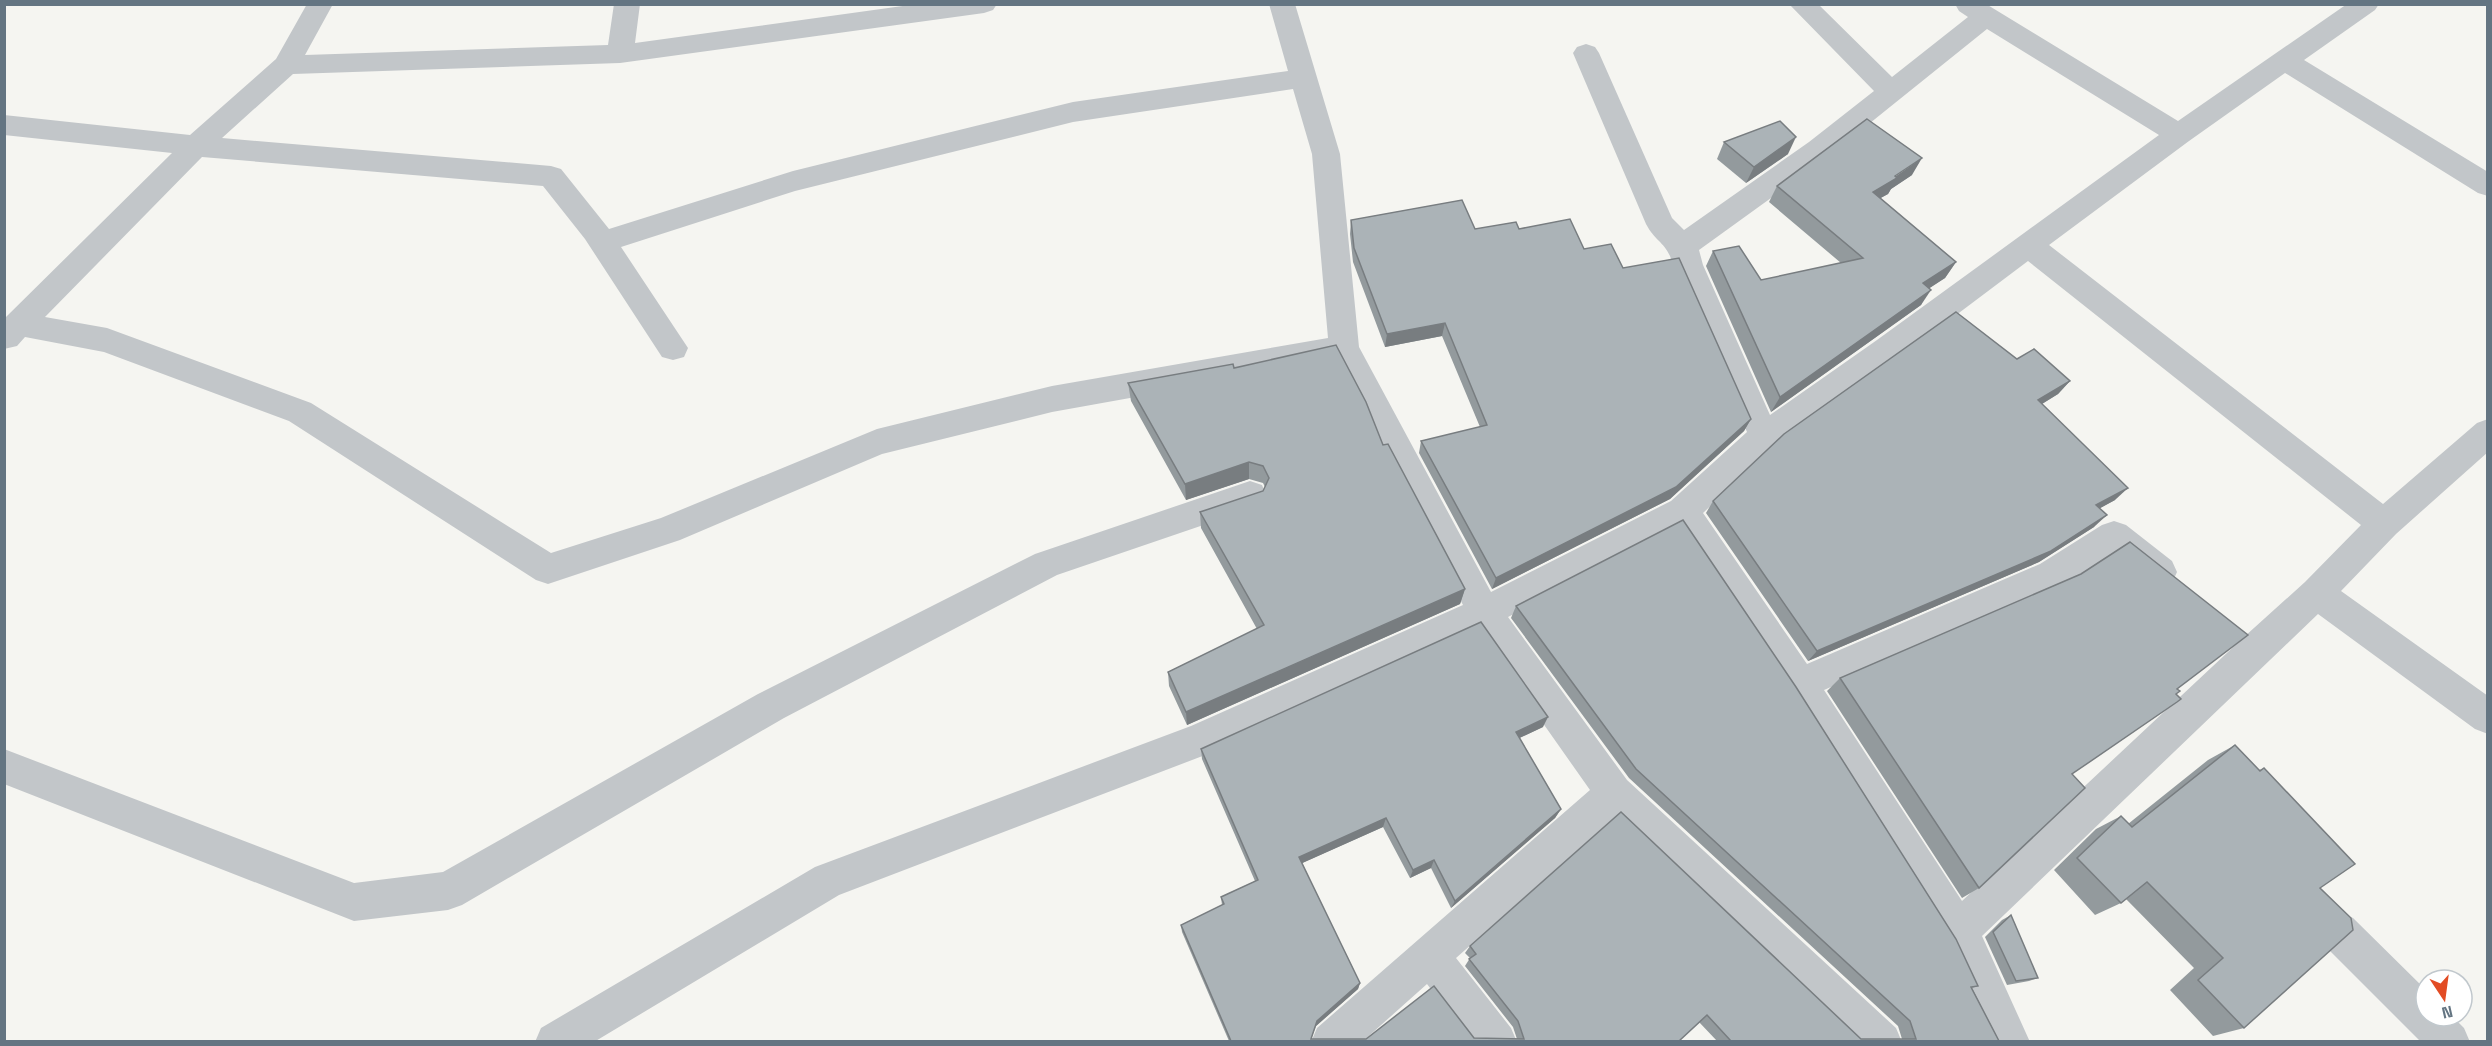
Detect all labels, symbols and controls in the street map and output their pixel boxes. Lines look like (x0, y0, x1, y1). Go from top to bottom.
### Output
north arrow (2414, 968, 2474, 1028)
text: N (2440, 1001, 2455, 1024)

